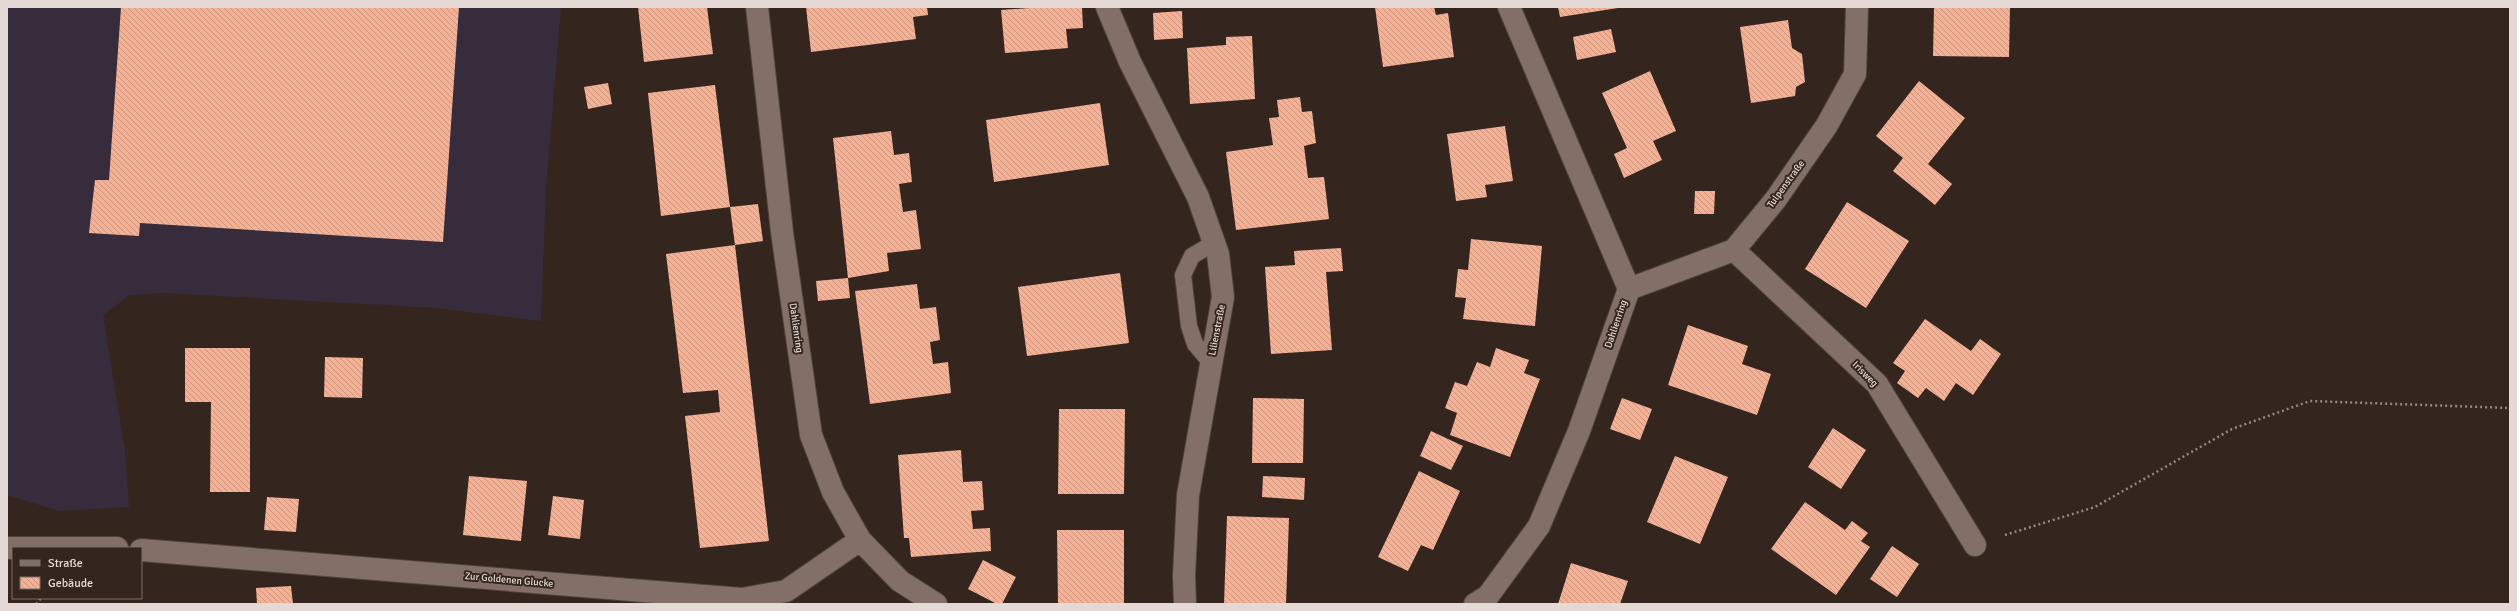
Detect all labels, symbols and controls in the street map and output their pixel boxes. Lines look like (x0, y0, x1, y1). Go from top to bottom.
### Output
street label: Tulpenstraße (1765, 158, 1807, 210)
street label: Dahlienring (1602, 298, 1630, 350)
street label: Dahlienring (787, 302, 805, 354)
street label: Lilienstraße (1206, 304, 1228, 356)
street label: Irisweg (1850, 359, 1880, 389)
legend (12, 547, 142, 599)
text: Straße (48, 556, 83, 571)
street label: Zur Goldenen Glucke (464, 570, 554, 590)
text: Gebäude (48, 576, 93, 591)

